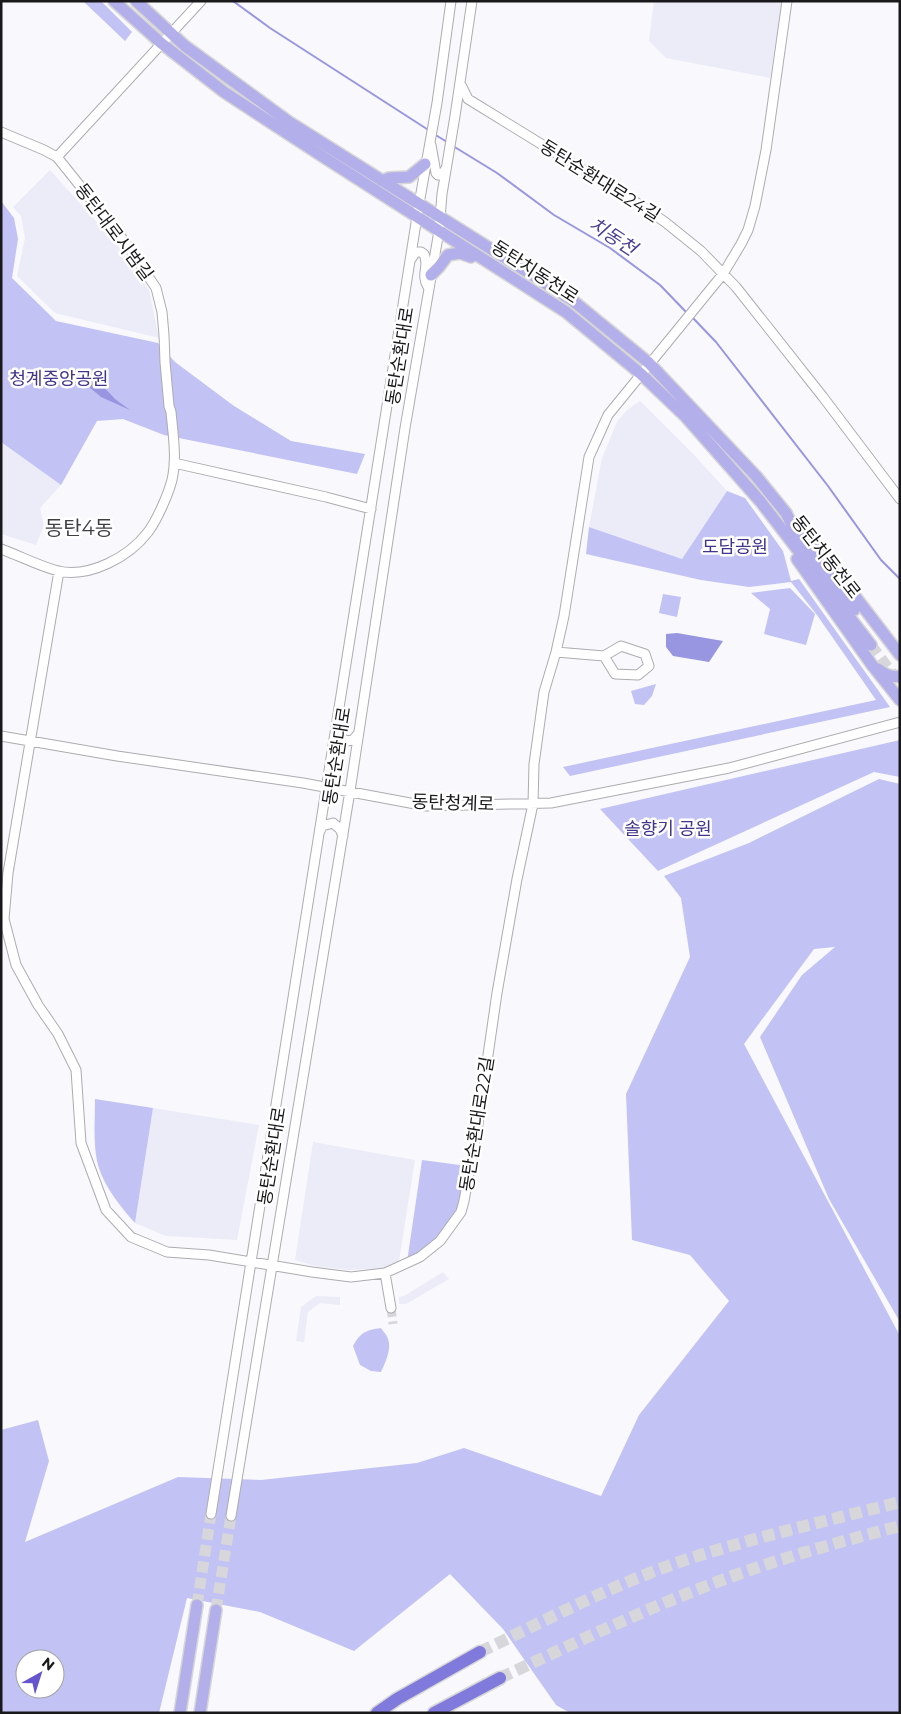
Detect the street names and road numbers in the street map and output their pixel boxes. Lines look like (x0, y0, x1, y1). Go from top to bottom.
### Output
street label: 동탄순환대로24길 (536, 135, 664, 227)
street label: 동탄대로시범길 (70, 179, 158, 285)
street label: 동탄치동천로 (487, 236, 583, 308)
street label: 동탄순환대로 (381, 305, 419, 407)
street label: 동탄치동천로 (787, 511, 865, 603)
street label: 동탄순환대로 (318, 705, 356, 807)
street label: 동탄청계로 (411, 791, 495, 815)
street label: 동탄순환대로22길 (455, 1055, 499, 1193)
street label: 동탄순환대로 (253, 1105, 291, 1207)

